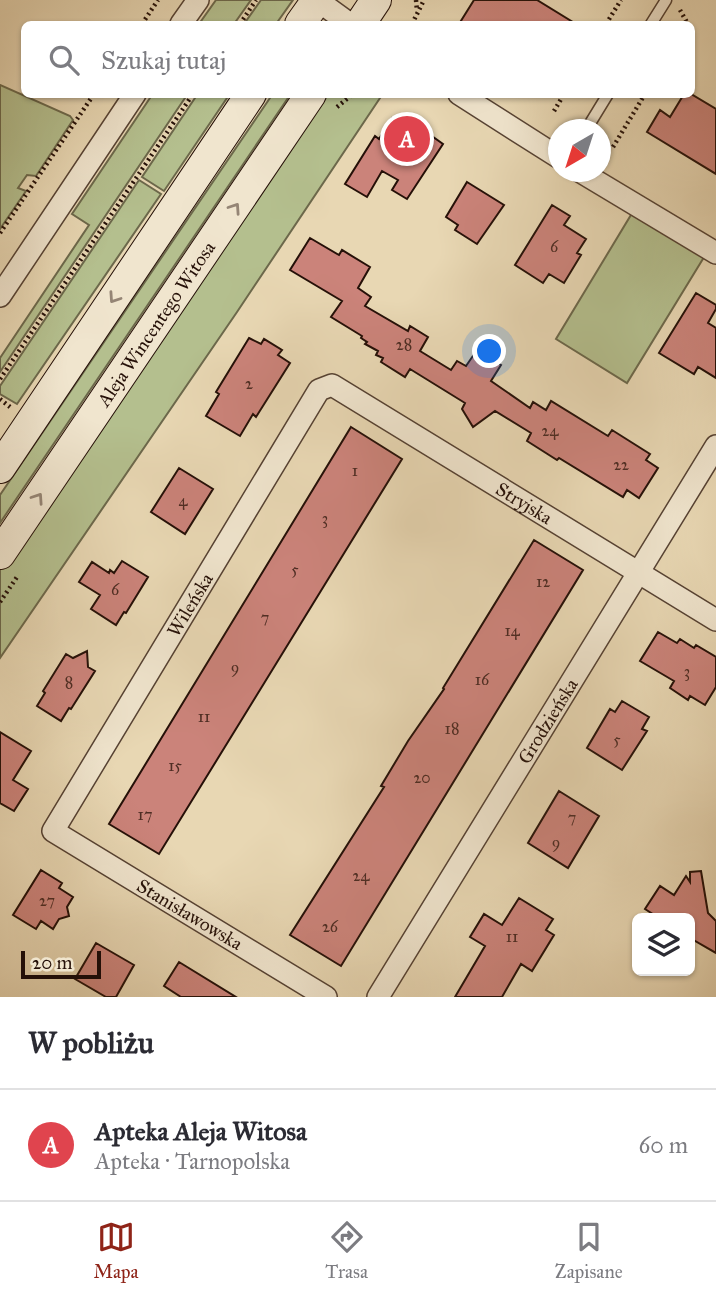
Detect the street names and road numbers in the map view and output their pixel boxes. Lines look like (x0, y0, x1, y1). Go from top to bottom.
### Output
street label: Aleja Wincentego Witosa (92, 236, 221, 412)
street label: Stryjska (492, 477, 557, 530)
street label: Wileńska (162, 568, 219, 641)
street label: Grodzieńska (513, 673, 583, 768)
street label: Stanisławowska (133, 874, 248, 956)

